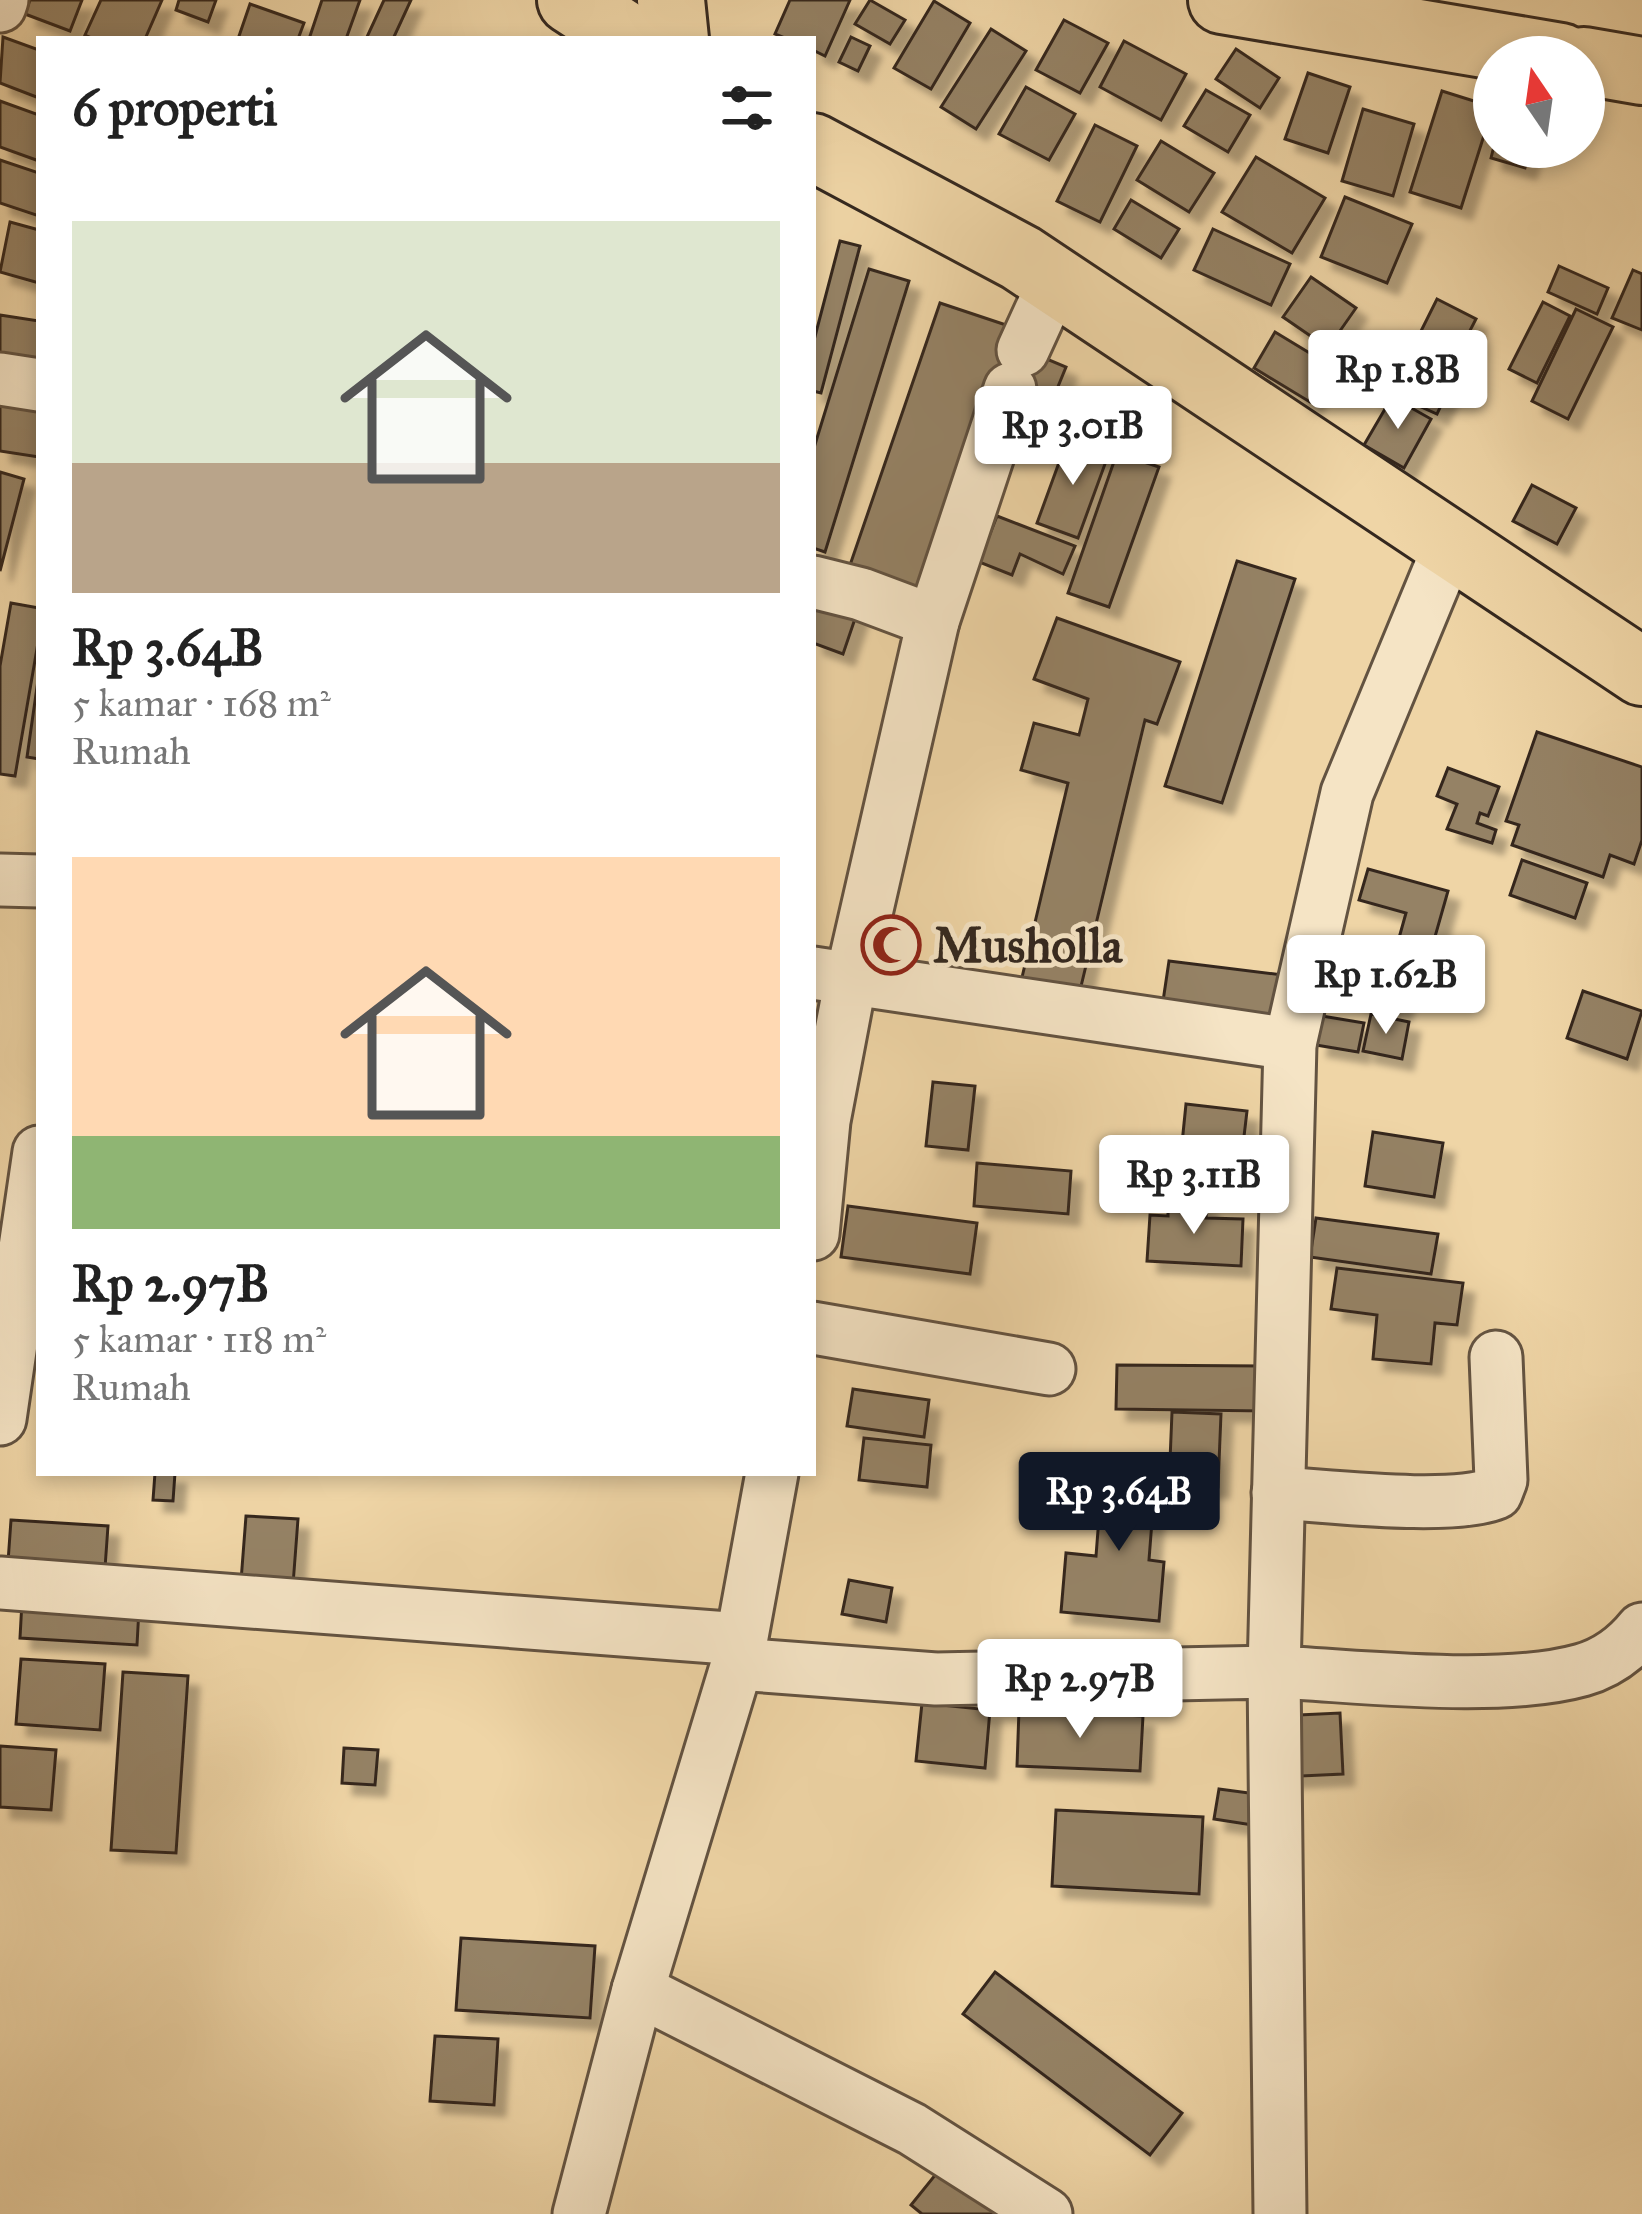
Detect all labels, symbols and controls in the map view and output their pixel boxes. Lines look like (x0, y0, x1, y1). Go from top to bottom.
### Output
north arrow (1473, 36, 1605, 168)
map controls (1473, 36, 1605, 168)
icon: filters (714, 75, 780, 141)
text: 6 properti (72, 77, 277, 139)
icon: home (318, 299, 534, 515)
pin: Rp 1.8B (1287, 330, 1509, 432)
text: Rp 1.8B (1335, 345, 1461, 393)
pin: Rp 3.01B (949, 386, 1197, 488)
text: Rp 3.01B (1002, 401, 1144, 449)
text: Rp 3.64B (72, 617, 264, 679)
text: 5 kamar · 168 m² (72, 679, 331, 727)
text: Rumah (72, 727, 191, 775)
mosque icon: Musholla (860, 914, 922, 976)
place label: Musholla (933, 916, 1123, 975)
icon: home (318, 935, 534, 1151)
pin: Rp 1.62B (1262, 935, 1510, 1037)
text: Rp 1.62B (1314, 950, 1458, 998)
pin: Rp 3.11B (1070, 1135, 1318, 1237)
text: Rp 3.11B (1126, 1150, 1262, 1198)
text: Rp 2.97B (72, 1253, 270, 1315)
text: 5 kamar · 118 m² (72, 1315, 326, 1363)
text: Rumah (72, 1363, 191, 1411)
pin: Rp 3.64B (995, 1452, 1243, 1554)
text: Rp 3.64B (1046, 1467, 1192, 1515)
pin: Rp 2.97B (956, 1639, 1204, 1741)
text: Rp 2.97B (1004, 1654, 1156, 1702)

